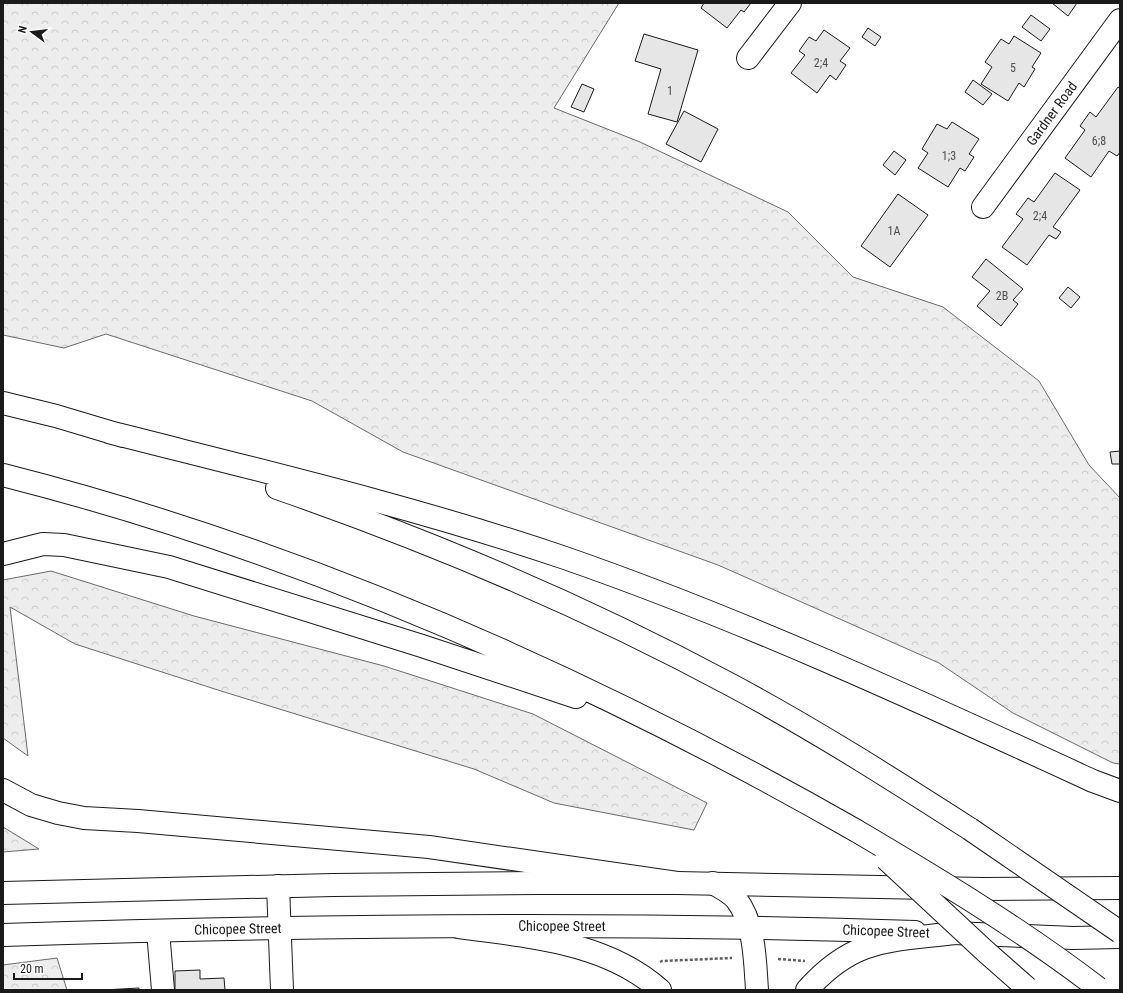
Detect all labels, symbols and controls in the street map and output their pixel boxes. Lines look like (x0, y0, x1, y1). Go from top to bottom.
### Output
north arrow (12, 12, 52, 52)
text: N (16, 24, 30, 34)
house number: 2;4 (814, 56, 828, 70)
house number: 5 (1010, 61, 1016, 75)
street label: Gardner Road (1023, 78, 1080, 148)
house number: 1 (667, 84, 673, 98)
house number: 6;8 (1092, 134, 1106, 148)
house number: 1;3 (942, 149, 956, 163)
house number: 2;4 (1033, 209, 1047, 223)
house number: 1A (888, 224, 901, 238)
house number: 2B (996, 289, 1008, 303)
street label: Chicopee Street (518, 918, 606, 934)
street label: Chicopee Street (194, 920, 282, 938)
street label: Chicopee Street (842, 921, 930, 941)
scale bar (14, 955, 82, 981)
text: 20 m (20, 962, 44, 976)

